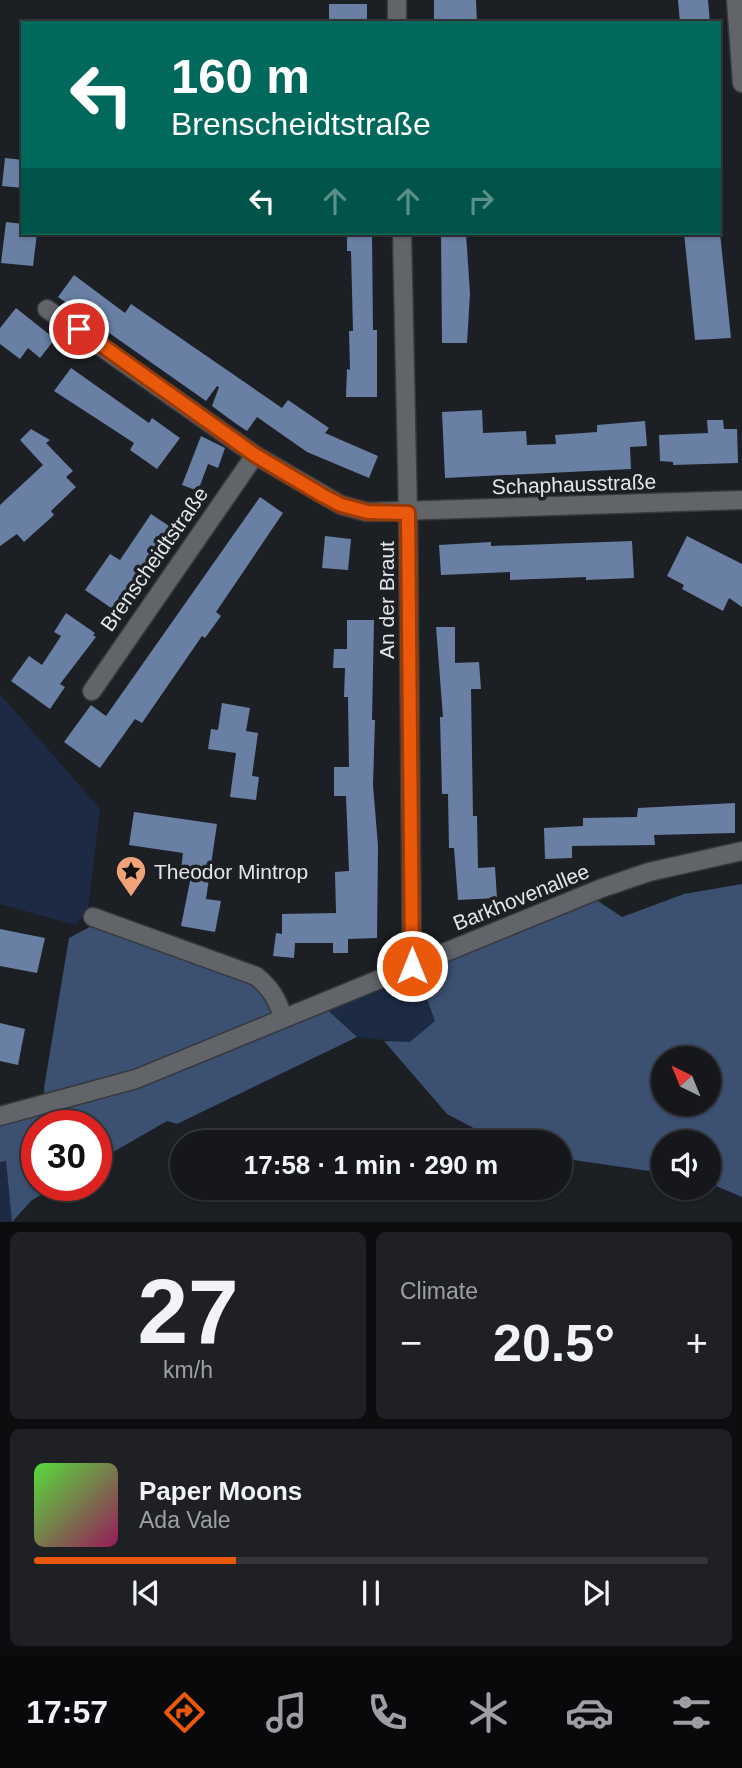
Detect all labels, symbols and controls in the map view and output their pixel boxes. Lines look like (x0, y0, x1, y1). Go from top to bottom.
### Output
icon: left (56, 49, 147, 140)
text: 160 m (171, 49, 310, 103)
text: Brenscheidtstraße (171, 106, 431, 142)
icon: left (243, 182, 281, 220)
icon: ahead (316, 182, 354, 220)
icon: ahead (389, 182, 427, 220)
icon: right (462, 182, 500, 220)
pin (49, 299, 109, 359)
icon: arrive (60, 310, 98, 348)
street label: Schaphausstraße (491, 470, 657, 498)
street label: Brenscheidtstraße (96, 483, 212, 635)
street label: An der Braut (375, 541, 398, 659)
place icon: Theodor Mintrop (114, 854, 148, 898)
street label: Barkhovenallee (450, 859, 592, 935)
place label: Theodor Mintrop (154, 860, 308, 883)
position arrow (375, 929, 449, 1003)
north arrow (651, 1046, 721, 1116)
map controls (651, 1046, 721, 1200)
speed limit sign: 30 (21, 1110, 112, 1201)
button: sound (651, 1130, 721, 1200)
text: 17:58 · 1 min · 290 m (244, 1150, 498, 1180)
text: 27 (137, 1261, 239, 1362)
text: Climate (400, 1278, 478, 1304)
text: 20.5° (493, 1314, 615, 1372)
text: − (400, 1322, 422, 1364)
text: + (686, 1322, 708, 1364)
text: km/h (163, 1357, 213, 1383)
text: Paper Moons (139, 1476, 302, 1506)
text: Ada Vale (139, 1507, 231, 1533)
icon: previous (127, 1574, 165, 1612)
icon: pause (352, 1574, 390, 1612)
icon: next (577, 1574, 615, 1612)
icon: directions (160, 1688, 209, 1737)
icon: music (262, 1688, 311, 1737)
icon: phone (363, 1688, 412, 1737)
icon: climate (464, 1688, 513, 1737)
icon: car (565, 1688, 614, 1737)
icon: filters (667, 1688, 716, 1737)
text: 17:57 (26, 1694, 108, 1730)

